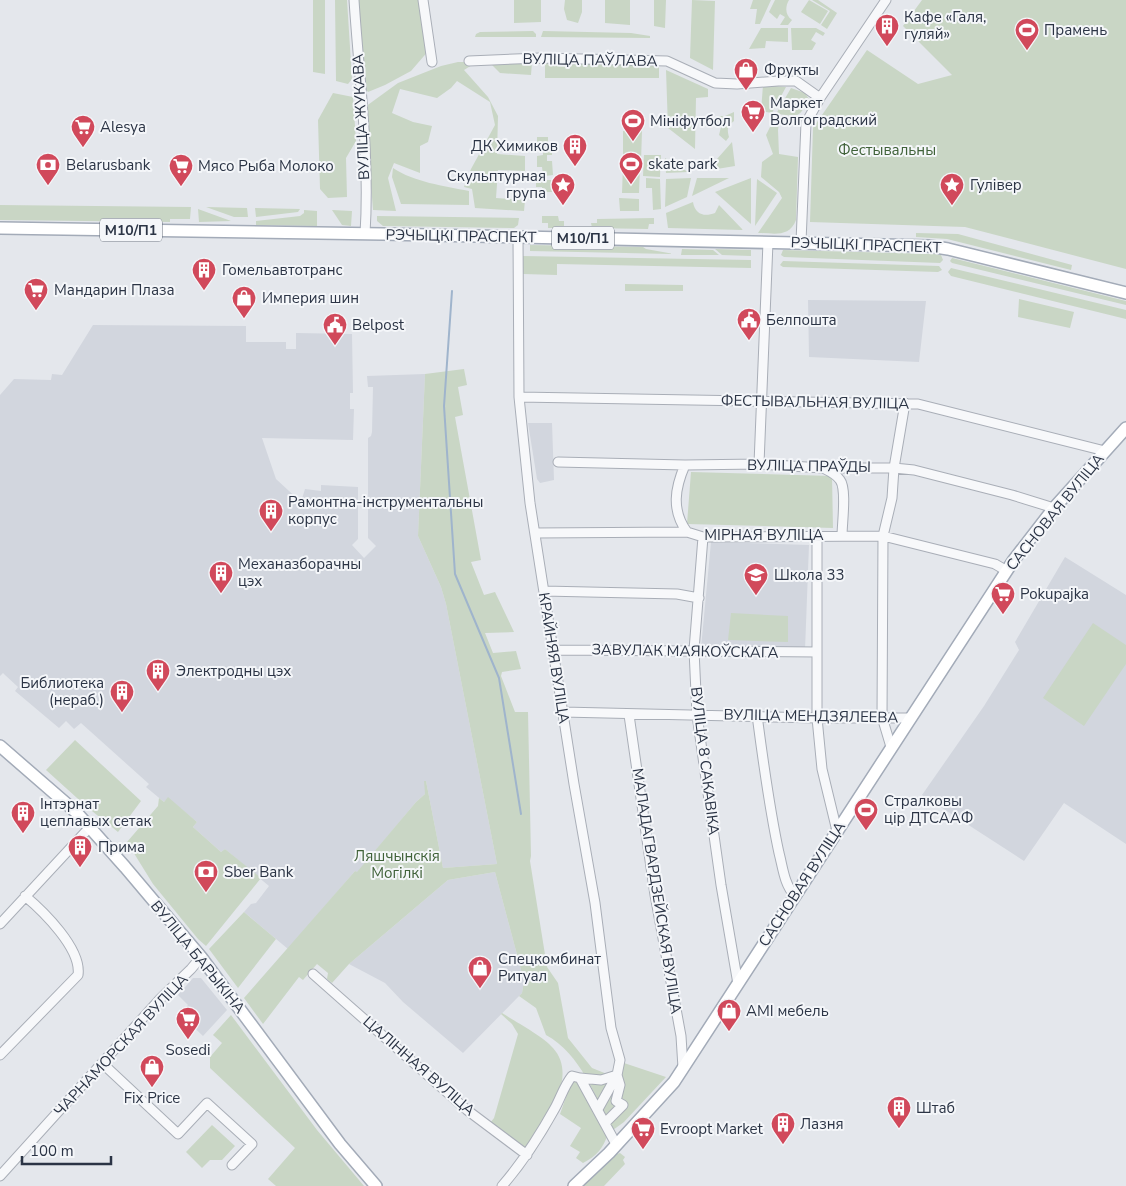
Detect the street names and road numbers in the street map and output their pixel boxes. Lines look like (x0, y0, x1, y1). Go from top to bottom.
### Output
street label: ВУЛІЦА ПАЎЛАВА (522, 49, 658, 71)
street label: ВУЛІЦА ЖУКАВА (348, 53, 374, 181)
road number: М10/П1 (100, 218, 162, 242)
street label: РЭЧЫЦКІ ПРАСПЕКТ (385, 225, 537, 247)
road number: М10/П1 (552, 227, 614, 250)
street label: РЭЧЫЦКІ ПРАСПЕКТ (790, 232, 942, 258)
street label: ФЕСТЫВАЛЬНАЯ ВУЛІЦА (721, 390, 909, 414)
street label: САСНОВАЯ ВУЛІЦА (1001, 449, 1109, 575)
street label: ВУЛІЦА ПРАЎДЫ (747, 455, 871, 477)
street label: МІРНАЯ ВУЛІЦА (704, 525, 824, 545)
street label: КРАЙНЯЯ ВУЛІЦА (534, 591, 574, 725)
street label: ЗАВУЛАК МАЯКОЎСКАГА (591, 639, 779, 663)
street label: ВУЛІЦА 8 САКАВІКА (686, 686, 724, 836)
street label: ВУЛІЦА МЕНДЗЯЛЕЕВА (723, 704, 899, 728)
street label: МАЛАДАГВАРДЗЕЙСКАЯ ВУЛІЦА (628, 767, 686, 1015)
street label: САСНОВАЯ ВУЛІЦА (754, 818, 850, 950)
street label: ВУЛІЦА БАРЫКІНА (146, 896, 250, 1018)
street label: ЧАРНАМОРСКАЯ ВУЛІЦА (50, 969, 192, 1121)
street label: ЦАЛІННАЯ ВУЛІЦА (359, 1012, 479, 1120)

